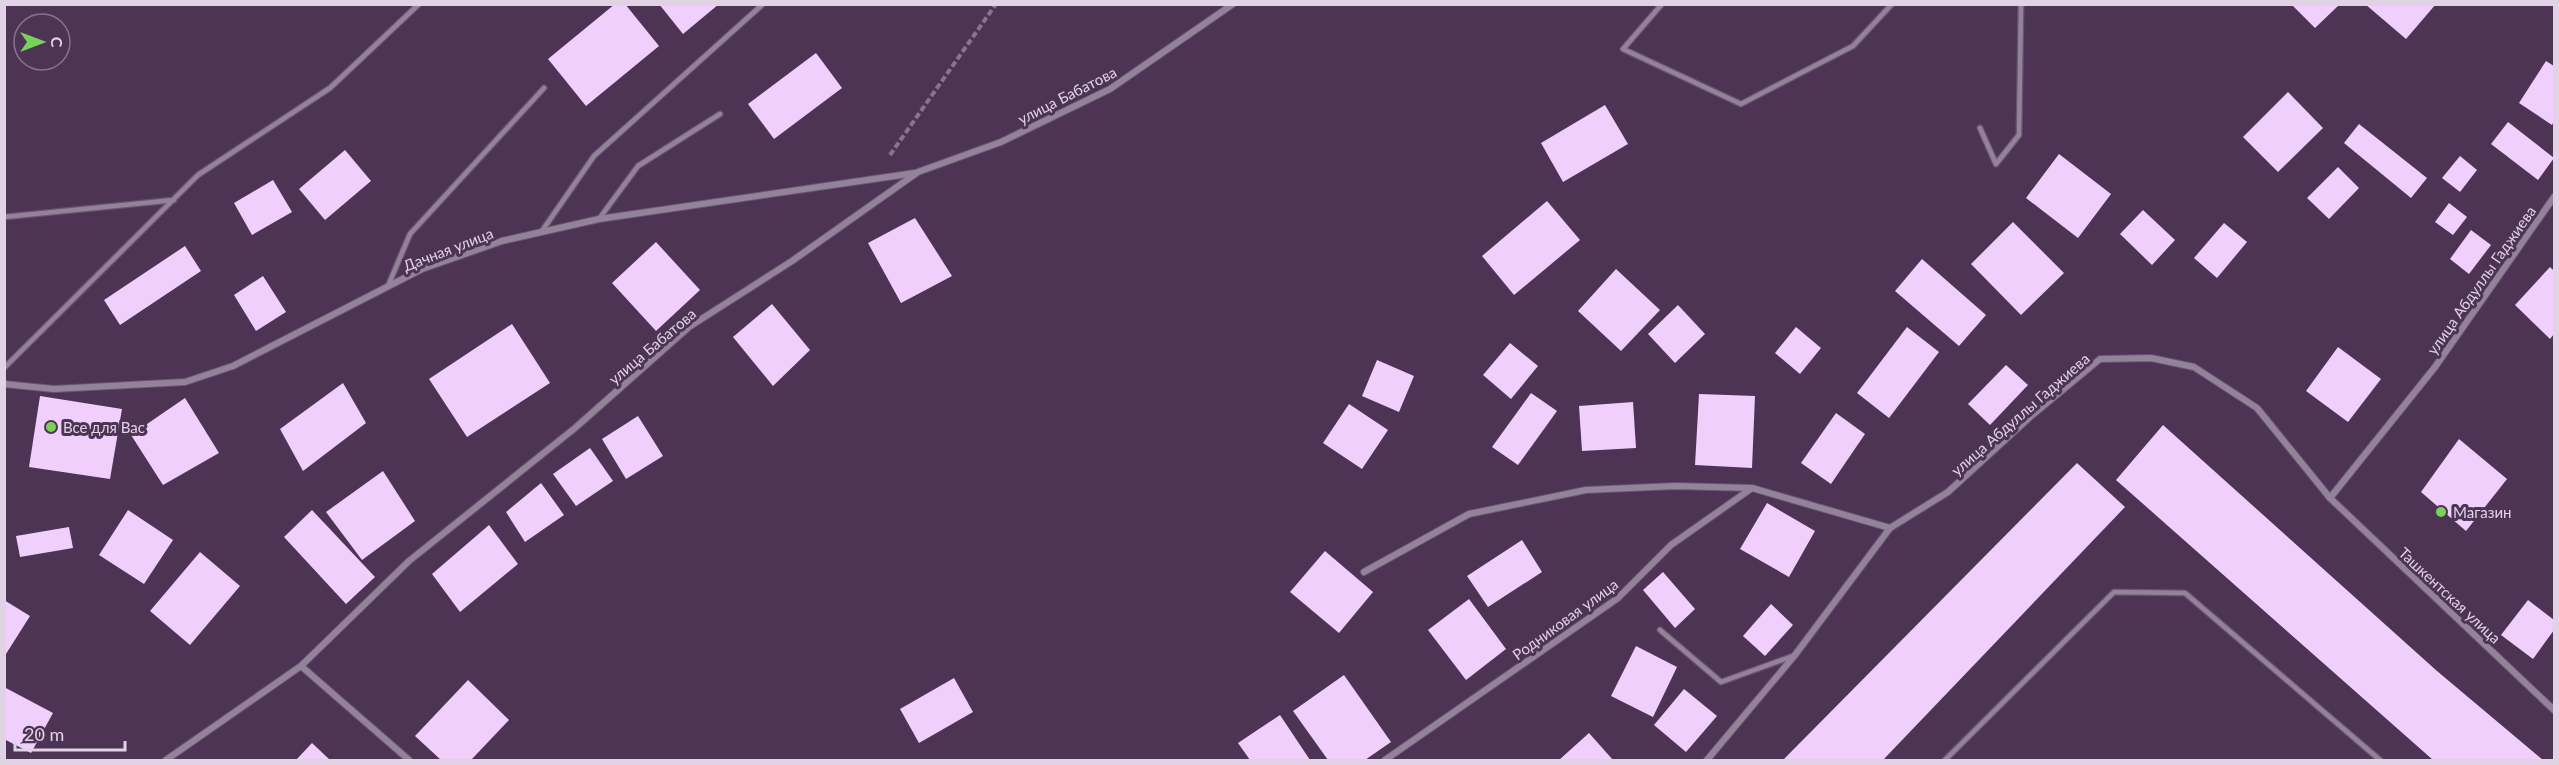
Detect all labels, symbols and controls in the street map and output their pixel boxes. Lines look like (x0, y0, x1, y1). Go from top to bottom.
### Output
north arrow (12, 12, 72, 72)
text: С (48, 37, 67, 48)
street label: улица Бабатова (1015, 62, 1119, 128)
street label: улица Абдуллы Гаджиева (2423, 202, 2539, 358)
street label: Дачная улица (400, 224, 496, 274)
street label: улица Бабатова (605, 304, 699, 388)
street label: улица Абдуллы Гаджиева (1947, 349, 2093, 479)
place label: Все для Вас (63, 418, 145, 436)
marker: Все для Вас (44, 420, 58, 434)
place label: Магазин (2453, 503, 2512, 521)
marker: Магазин (2434, 505, 2448, 519)
street label: Ташкентская улица (2395, 543, 2505, 647)
street label: Родниковая улица (1509, 575, 1621, 663)
scale bar (15, 714, 124, 752)
text: 20 m (24, 723, 64, 745)

